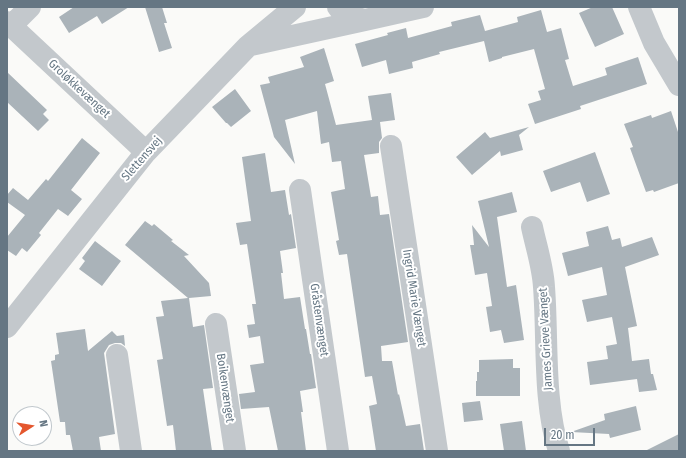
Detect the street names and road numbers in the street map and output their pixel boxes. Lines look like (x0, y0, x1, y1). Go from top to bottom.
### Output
street label: Groløkkevænget (45, 57, 113, 121)
street label: Slettensvej (119, 134, 165, 184)
street label: Ingrid Marie Vænget (399, 248, 429, 348)
street label: Gråstenvænget (307, 283, 331, 357)
street label: James Grieve Vænget (536, 287, 556, 391)
street label: Boikenvænget (213, 353, 237, 423)

